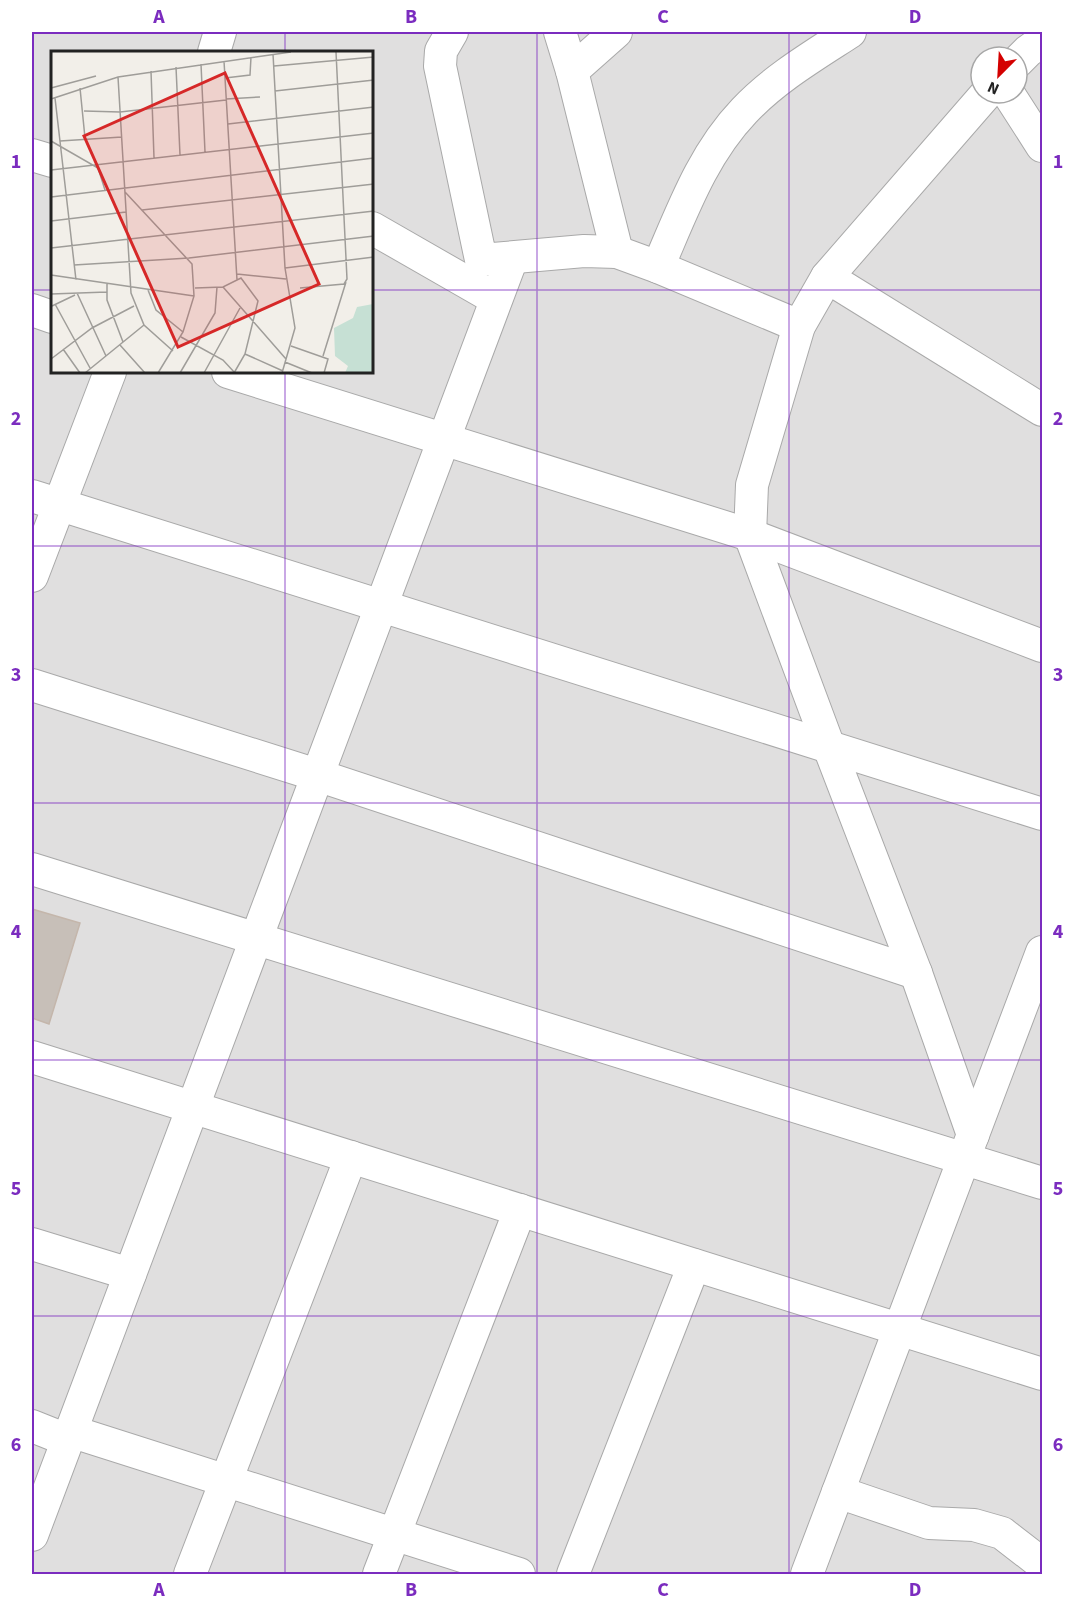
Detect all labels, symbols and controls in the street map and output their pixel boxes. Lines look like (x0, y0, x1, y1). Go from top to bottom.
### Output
text: A (152, 3, 165, 31)
text: B (405, 3, 417, 31)
text: C (657, 3, 669, 31)
text: D (909, 3, 921, 31)
north arrow (969, 45, 1029, 105)
inset map (51, 51, 374, 374)
text: N (984, 76, 1003, 100)
text: 1 (11, 148, 21, 176)
text: 1 (1053, 148, 1063, 176)
text: 2 (11, 405, 21, 433)
text: 2 (1053, 405, 1063, 433)
text: 3 (11, 661, 21, 689)
text: 3 (1053, 661, 1063, 689)
text: 4 (11, 918, 22, 946)
text: 4 (1053, 918, 1064, 946)
text: 5 (11, 1175, 21, 1203)
text: 5 (1053, 1175, 1063, 1203)
text: 6 (11, 1431, 21, 1459)
text: 6 (1053, 1431, 1063, 1459)
text: A (152, 1576, 165, 1604)
text: B (405, 1576, 417, 1604)
text: C (657, 1576, 669, 1604)
text: D (909, 1576, 921, 1604)

